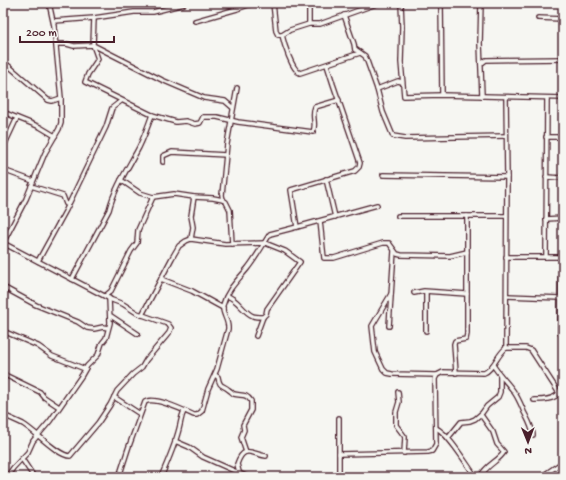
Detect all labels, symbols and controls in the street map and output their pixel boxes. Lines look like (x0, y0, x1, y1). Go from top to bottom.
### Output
scale bar (20, 18, 114, 44)
text: 200 m (26, 27, 57, 41)
north arrow (508, 422, 548, 462)
text: N (524, 444, 532, 456)

